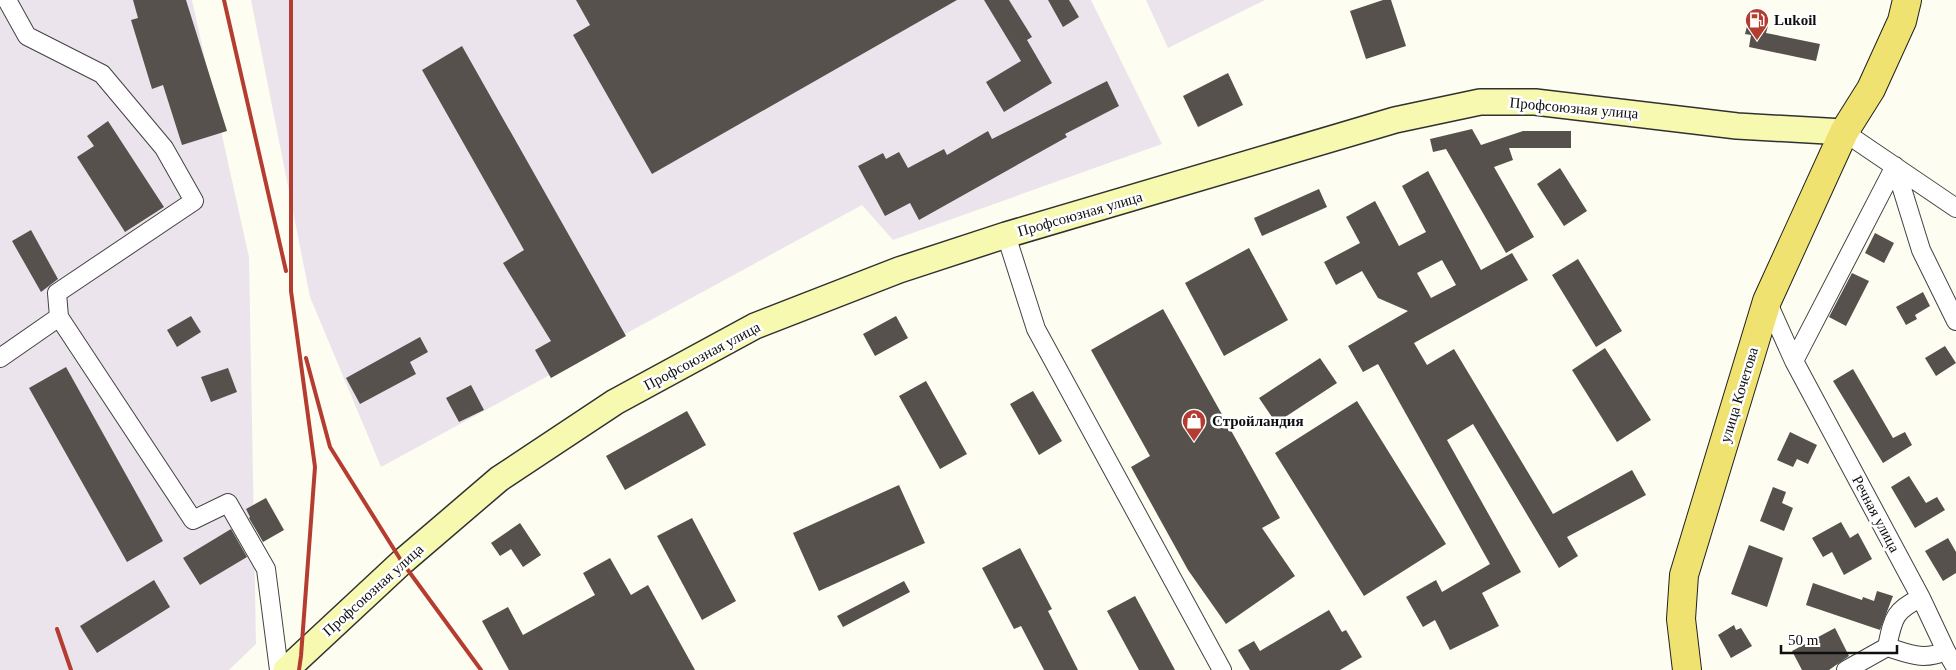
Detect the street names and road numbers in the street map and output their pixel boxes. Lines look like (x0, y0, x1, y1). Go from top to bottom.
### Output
street label: Профсоюзная улица (1509, 94, 1639, 122)
street label: Профсоюзная улица (1016, 188, 1145, 239)
street label: Профсоюзная улица (641, 318, 763, 393)
street label: улица Кочетова (1717, 345, 1761, 445)
street label: Речная улица (1849, 473, 1903, 555)
street label: Профсоюзная улица (320, 541, 427, 639)

